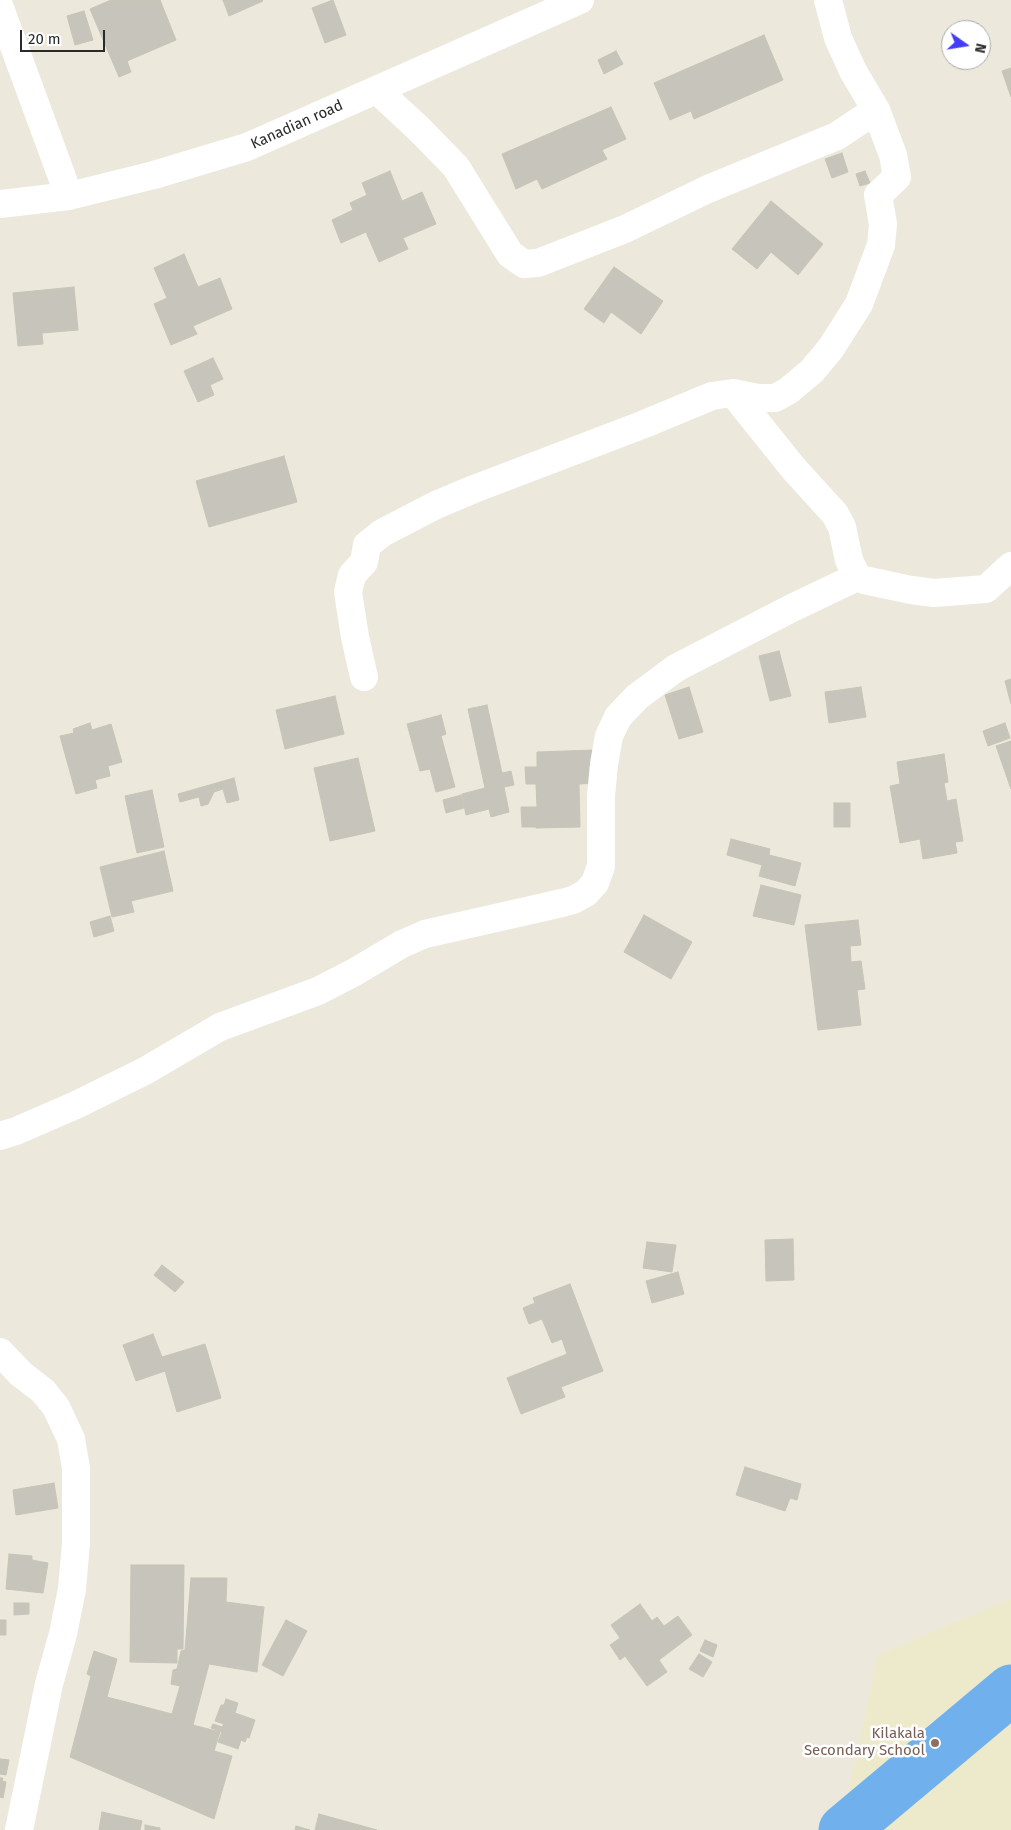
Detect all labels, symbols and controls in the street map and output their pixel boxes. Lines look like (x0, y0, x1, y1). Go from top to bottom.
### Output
scale bar (22, 20, 108, 52)
north arrow (941, 20, 991, 70)
text: 20 m (28, 30, 61, 48)
text: N (971, 42, 989, 55)
street label: Kanadian road (248, 97, 346, 153)
place label: Kilakala Secondary School (804, 1725, 925, 1760)
marker: Kilakala Secondary School (929, 1737, 941, 1749)

